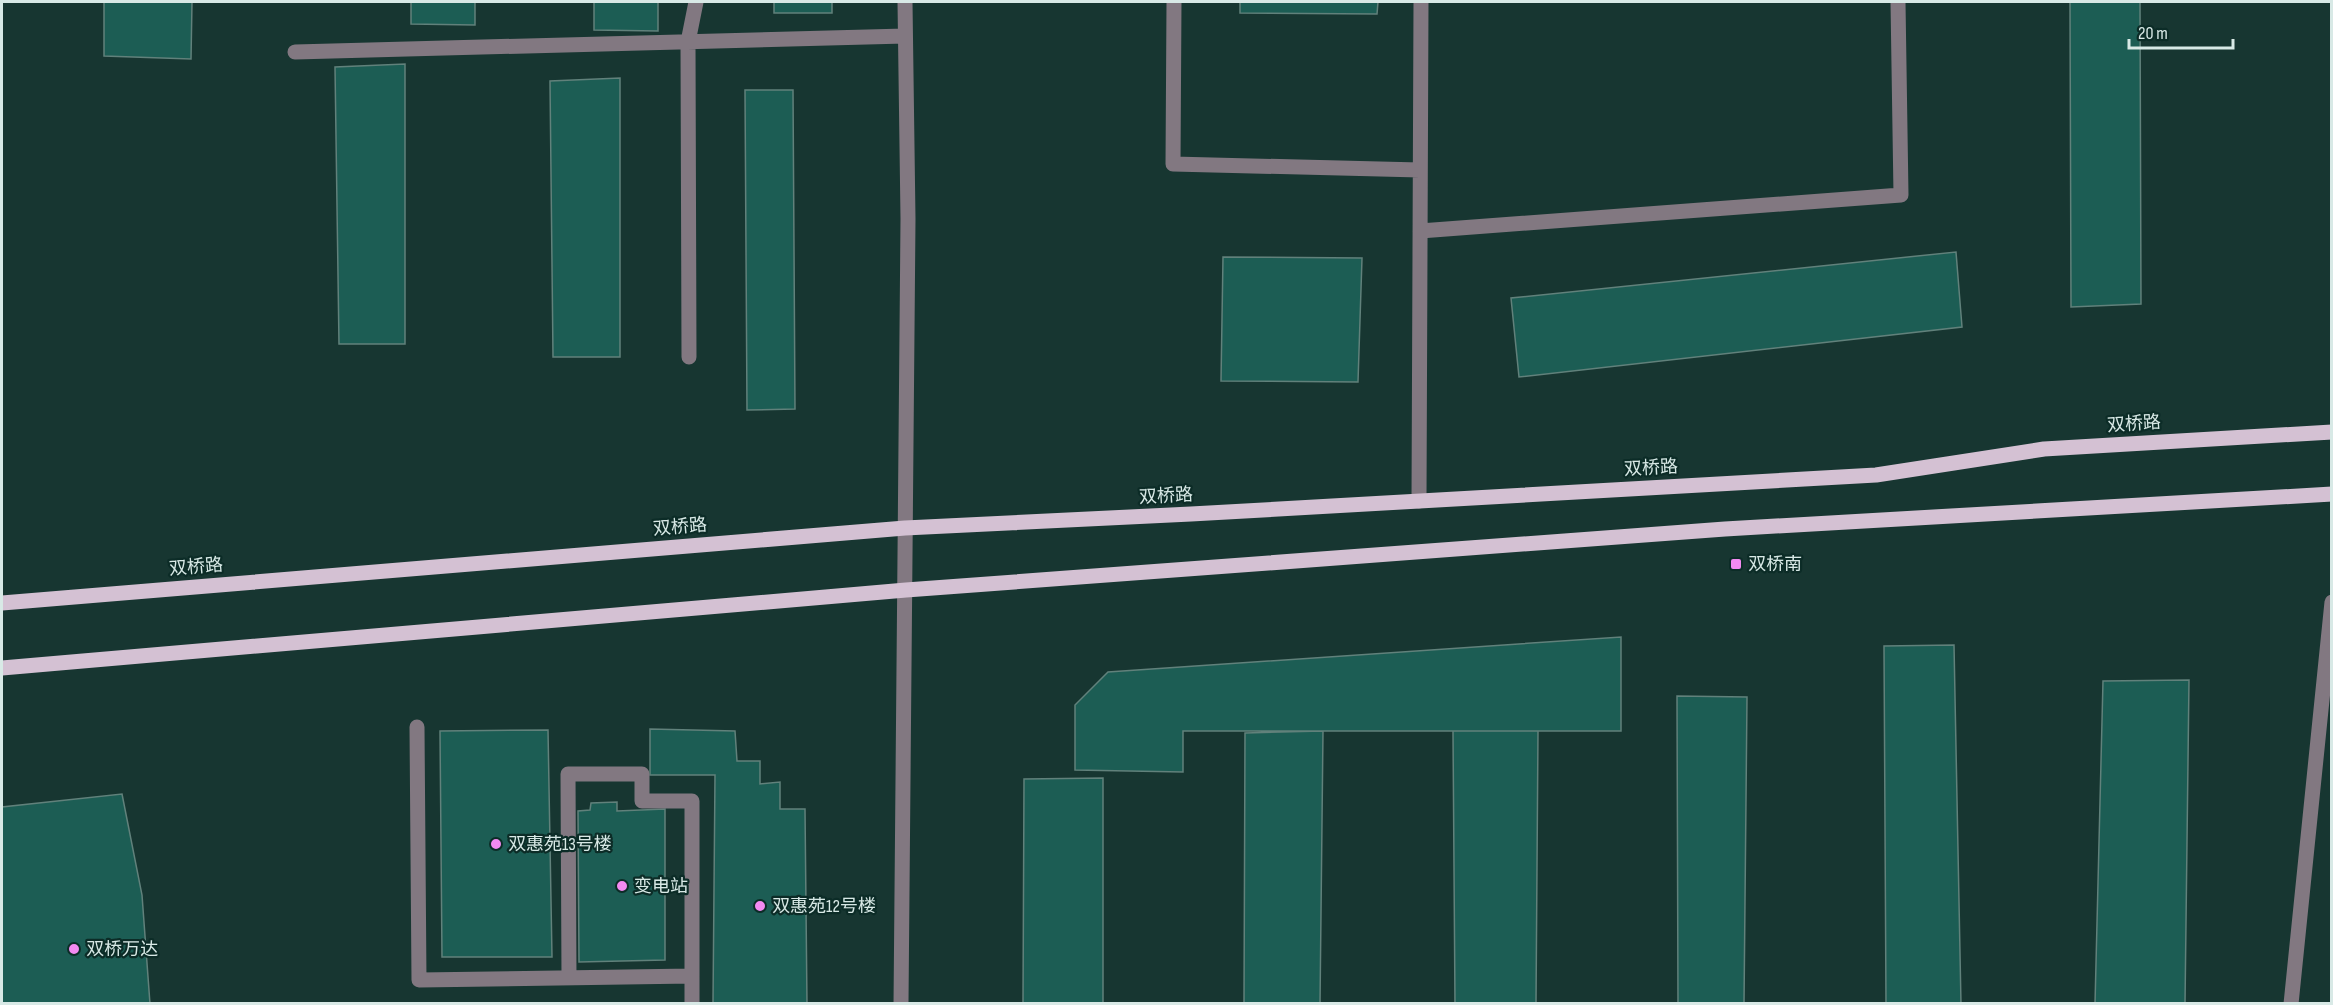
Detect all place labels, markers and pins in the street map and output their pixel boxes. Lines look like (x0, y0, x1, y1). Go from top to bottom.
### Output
place label: 双桥南 (1748, 554, 1802, 575)
marker: 双桥南 (1729, 557, 1743, 571)
place label: 双惠苑13号楼 (508, 834, 612, 855)
marker: 双惠苑13号楼 (489, 837, 503, 851)
place label: 变电站 (634, 876, 688, 897)
marker: 变电站 (615, 879, 629, 893)
place label: 双惠苑12号楼 (772, 896, 876, 917)
marker: 双惠苑12号楼 (753, 899, 767, 913)
place label: 双桥万达 (86, 939, 158, 960)
marker: 双桥万达 (67, 942, 81, 956)

